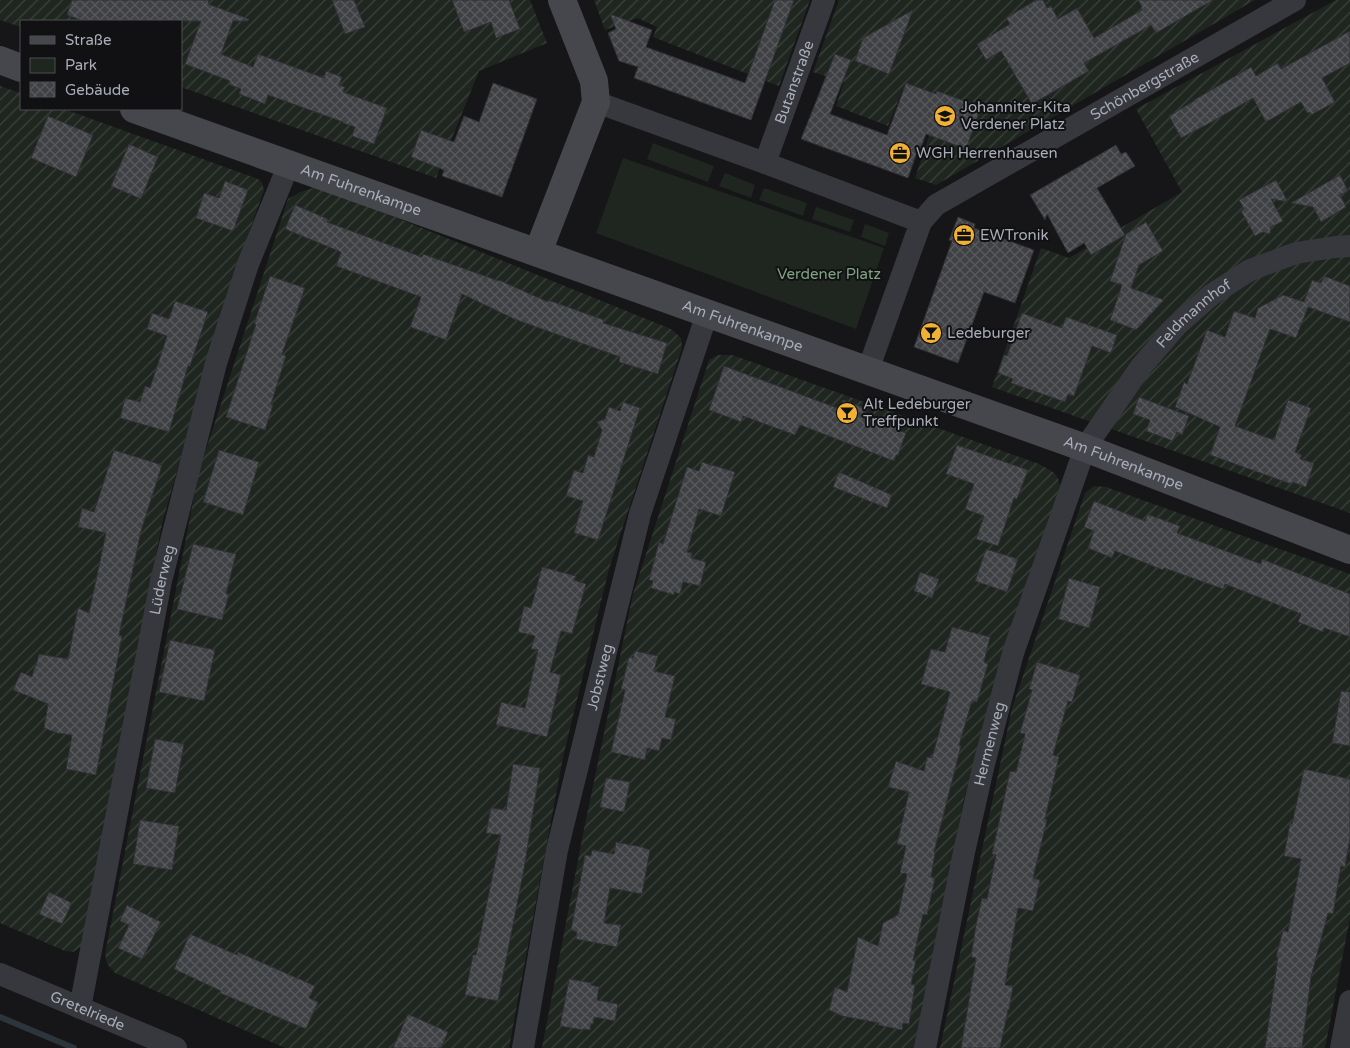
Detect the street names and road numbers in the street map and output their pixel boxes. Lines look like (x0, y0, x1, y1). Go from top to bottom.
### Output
street label: Butanstraße (771, 38, 818, 126)
street label: Schönbergstraße (1087, 48, 1202, 124)
street label: Am Fuhrenkampe (298, 160, 424, 220)
street label: Feldmannhof (1152, 275, 1235, 352)
street label: Am Fuhrenkampe (680, 296, 805, 356)
street label: Am Fuhrenkampe (1061, 432, 1186, 494)
street label: Lüderweg (146, 543, 179, 616)
street label: Jobstweg (583, 642, 617, 712)
street label: Hermenweg (970, 700, 1009, 788)
street label: Gretelriede (48, 987, 128, 1034)

